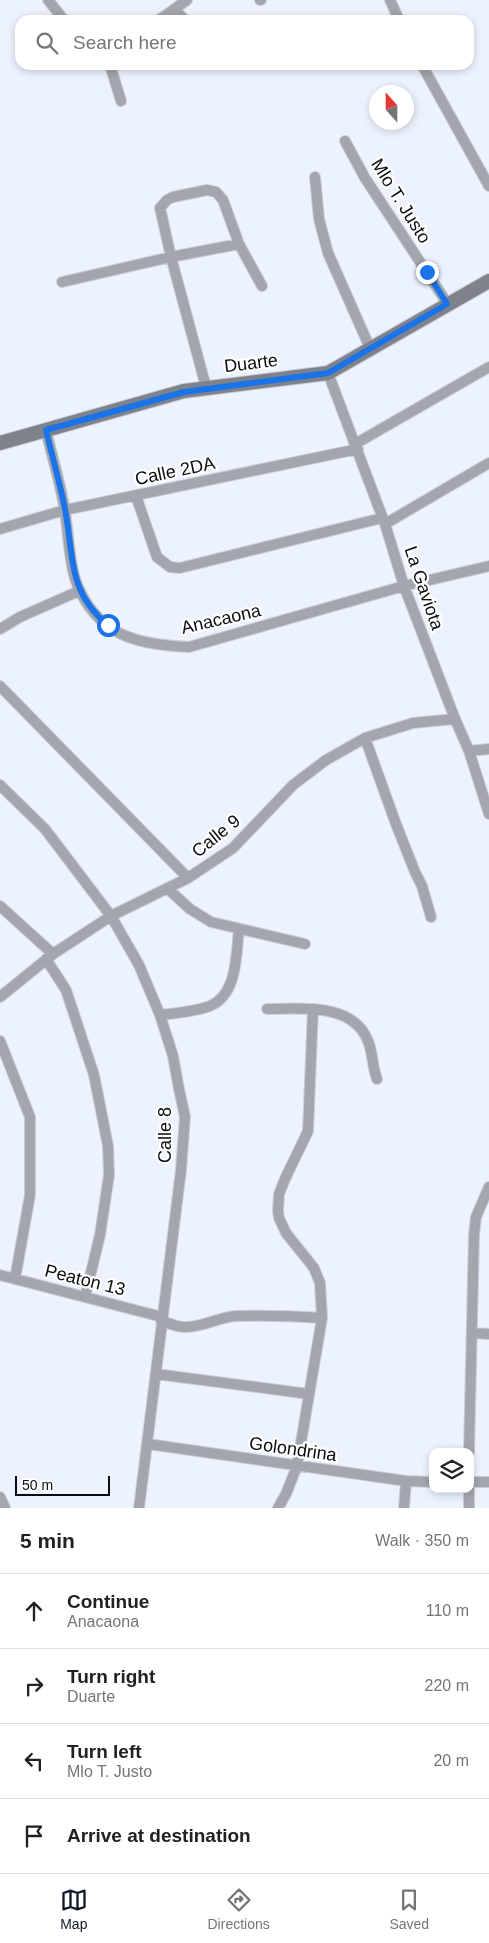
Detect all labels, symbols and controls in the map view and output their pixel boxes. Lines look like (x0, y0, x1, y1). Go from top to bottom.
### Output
search box (15, 15, 474, 70)
icon: search (33, 29, 61, 57)
text: Search here (73, 32, 177, 53)
north arrow (369, 85, 414, 130)
street label: Mlo T. Justo (367, 155, 435, 247)
route end (416, 261, 439, 284)
street label: Duarte (223, 350, 279, 376)
street label: Calle 2DA (133, 453, 217, 489)
street label: La Gaviota (400, 544, 448, 633)
street label: Anacaona (179, 600, 264, 638)
route start (97, 614, 120, 637)
street label: Calle 9 (188, 811, 244, 861)
street label: Calle 8 (155, 1107, 175, 1163)
street label: Peaton 13 (43, 1260, 127, 1300)
street label: Golondrina (248, 1433, 339, 1465)
map controls (429, 1448, 474, 1493)
button: layers (429, 1448, 474, 1493)
scale bar (15, 1473, 110, 1496)
text: 50 m (22, 1477, 53, 1493)
text: 5 min (20, 1529, 75, 1552)
text: Walk · 350 m (375, 1532, 469, 1549)
text: Continue (67, 1591, 149, 1612)
icon: ahead (20, 1597, 48, 1625)
text: 110 m (426, 1602, 469, 1619)
text: Anacaona (67, 1613, 139, 1630)
text: Turn right (67, 1666, 155, 1687)
icon: right (20, 1672, 48, 1700)
text: 220 m (425, 1677, 469, 1694)
text: Duarte (67, 1688, 115, 1705)
text: Turn left (67, 1741, 142, 1762)
icon: left (20, 1747, 48, 1775)
text: 20 m (433, 1752, 469, 1769)
text: Mlo T. Justo (67, 1763, 152, 1780)
icon: arrive (20, 1822, 48, 1850)
text: Arrive at destination (67, 1825, 251, 1846)
tab: Map (60, 1886, 88, 1932)
tab: Directions (208, 1886, 270, 1932)
tab: Saved (389, 1886, 429, 1932)

